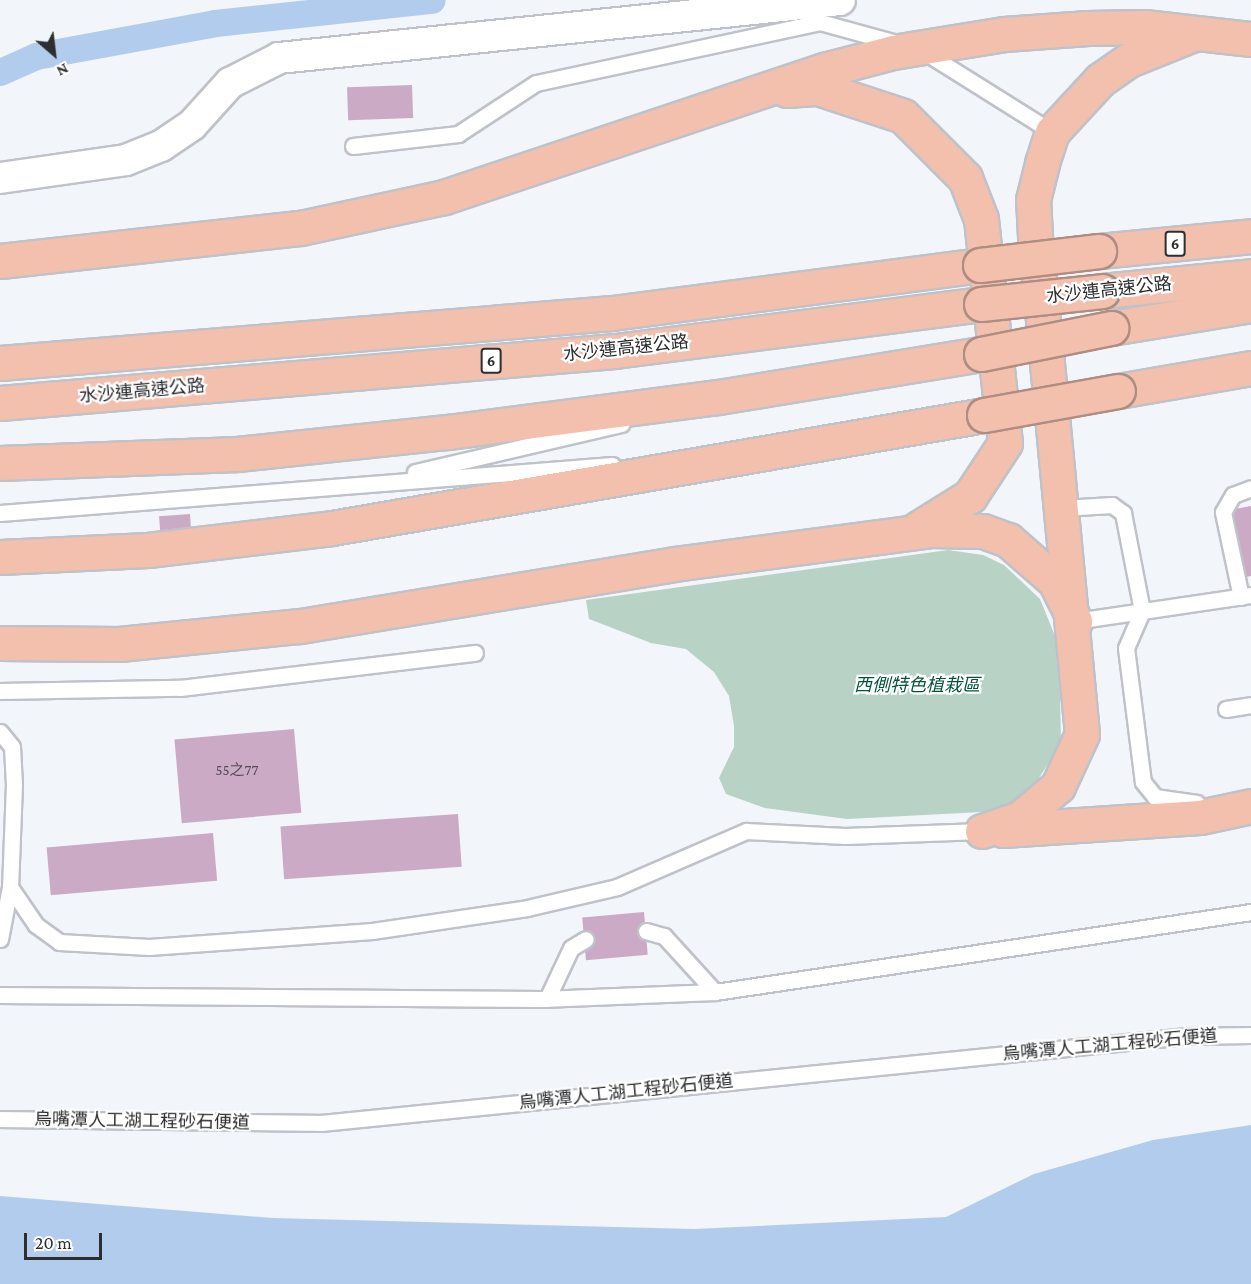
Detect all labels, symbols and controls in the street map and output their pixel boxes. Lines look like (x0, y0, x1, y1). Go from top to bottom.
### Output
north arrow (24, 24, 84, 84)
text: N (54, 60, 71, 80)
road number: 6 (1164, 231, 1186, 257)
street label: 水沙連高速公路 (1045, 273, 1173, 307)
street label: 水沙連高速公路 (562, 331, 690, 365)
road number: 6 (480, 348, 502, 374)
street label: 水沙連高速公路 (78, 375, 206, 407)
park label: 西側特色植栽區 (854, 674, 980, 696)
house number: 55之77 (216, 762, 258, 780)
street label: 烏嘴潭人工湖工程砂石便道 (1001, 1025, 1219, 1065)
street label: 烏嘴潭人工湖工程砂石便道 (517, 1070, 735, 1114)
street label: 烏嘴潭人工湖工程砂石便道 (34, 1108, 250, 1134)
scale bar (27, 1221, 105, 1259)
text: 20 m (35, 1233, 72, 1253)

